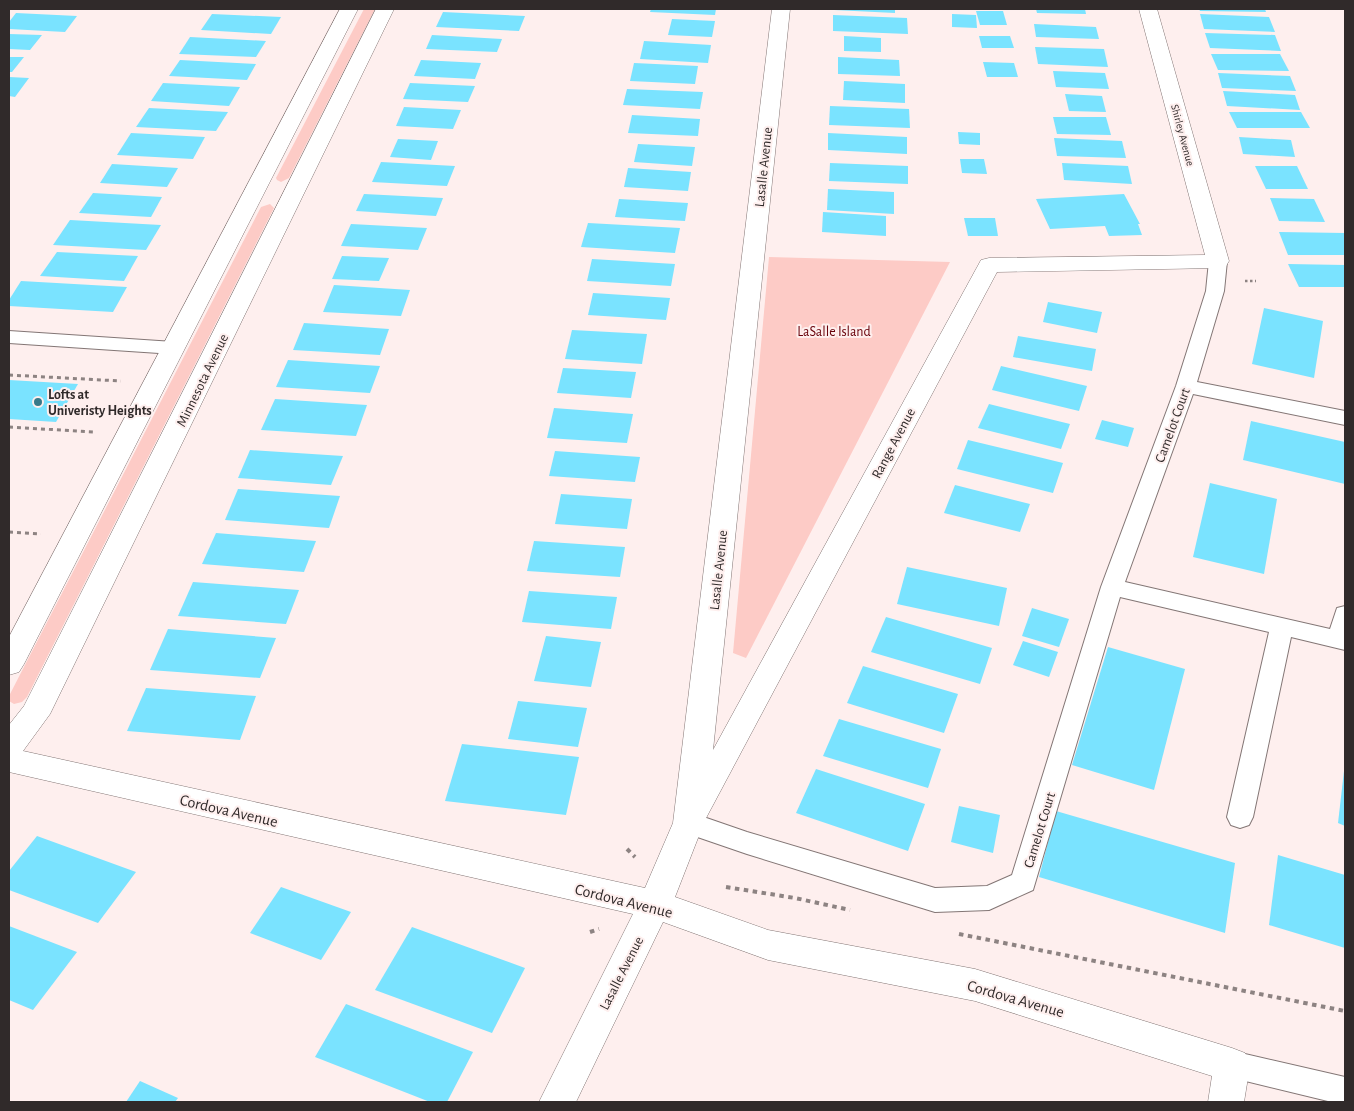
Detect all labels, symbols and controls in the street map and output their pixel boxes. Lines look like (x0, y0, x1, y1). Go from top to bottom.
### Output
street label: Shirley Avenue (1169, 103, 1196, 167)
street label: Lasalle Avenue (753, 126, 775, 208)
park label: LaSalle Island (797, 325, 871, 339)
street label: Minnesota Avenue (174, 332, 231, 429)
street label: Camelot Court (1153, 386, 1193, 464)
place label: Lofts at Univeristy Heights (48, 388, 152, 418)
marker: Lofts at Univeristy Heights (32, 396, 44, 408)
street label: Range Avenue (870, 406, 918, 481)
street label: Lasalle Avenue (708, 529, 730, 611)
street label: Camelot Court (1022, 790, 1058, 870)
street label: Cordova Avenue (178, 792, 279, 830)
street label: Cordova Avenue (573, 881, 674, 921)
street label: Lasalle Avenue (597, 934, 646, 1012)
street label: Cordova Avenue (965, 977, 1066, 1020)

